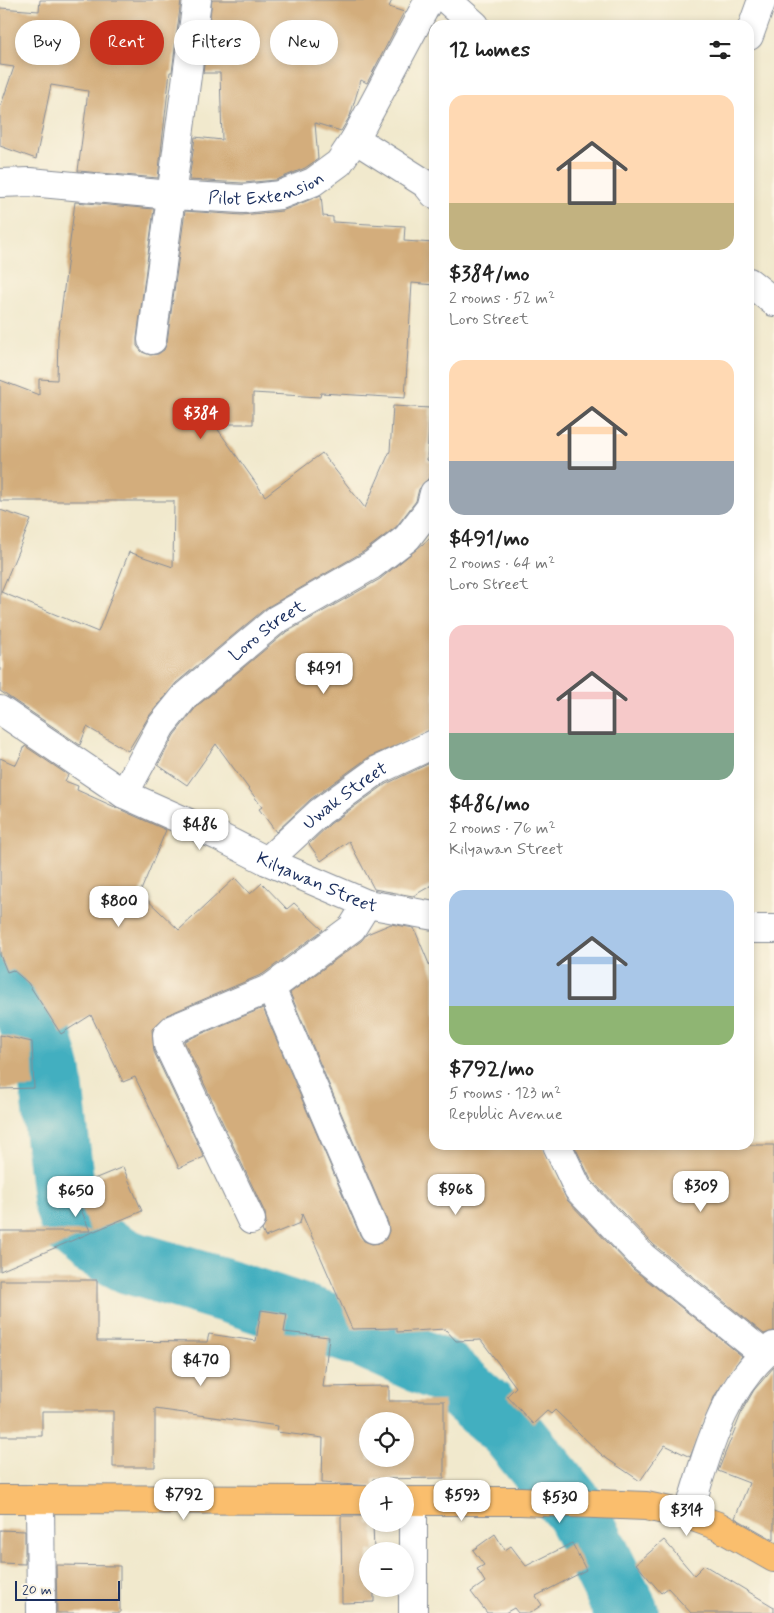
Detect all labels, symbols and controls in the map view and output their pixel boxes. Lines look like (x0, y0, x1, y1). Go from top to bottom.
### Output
chip: Buy (15, 20, 80, 65)
chip: Rent (90, 20, 164, 65)
chip: Filters (174, 20, 260, 65)
chip: New (270, 20, 338, 65)
text: 12 homes (449, 36, 530, 64)
icon: filters (706, 36, 734, 64)
icon: home (547, 128, 637, 218)
street label: Pilot Extension (208, 167, 329, 212)
text: $384/mo (449, 260, 530, 288)
text: 2 rooms · 52 m² (449, 288, 555, 309)
text: Loro Street (449, 309, 529, 330)
icon: home (547, 393, 637, 483)
pin: $384 (171, 398, 231, 440)
text: $384 (184, 403, 218, 424)
text: $491/mo (449, 525, 529, 553)
text: 2 rooms · 64 m² (449, 553, 555, 574)
text: Loro Street (449, 574, 529, 595)
street label: Loro Street (224, 595, 310, 667)
pin: $491 (294, 652, 354, 695)
text: $491 (307, 658, 341, 679)
icon: home (547, 658, 637, 748)
street label: Uwak Street (298, 756, 391, 835)
text: $486/mo (449, 790, 530, 818)
pin: $486 (170, 808, 230, 851)
text: $486 (182, 814, 218, 835)
text: 2 rooms · 76 m² (449, 818, 556, 839)
text: Kilyawan Street (449, 839, 564, 860)
street label: Kilyawan Street (252, 847, 379, 919)
pin: $800 (89, 886, 149, 928)
text: $800 (100, 891, 138, 912)
icon: home (547, 923, 637, 1013)
text: $792/mo (449, 1055, 534, 1083)
text: 5 rooms · 123 m² (449, 1083, 561, 1104)
text: Republic Avenue (449, 1104, 563, 1125)
pin: $309 (671, 1170, 731, 1213)
pin: $968 (426, 1174, 486, 1216)
pin: $650 (46, 1176, 106, 1218)
text: $309 (684, 1176, 718, 1197)
text: $968 (439, 1179, 473, 1200)
text: $650 (58, 1181, 94, 1202)
pin: $470 (171, 1344, 231, 1387)
text: $470 (183, 1350, 219, 1371)
map controls (359, 1412, 414, 1597)
button: locate (359, 1412, 414, 1467)
button: + (359, 1477, 414, 1532)
pin: $792 (154, 1478, 214, 1521)
pin: $593 (432, 1480, 492, 1522)
pin: $530 (530, 1482, 590, 1524)
text: $792 (165, 1484, 203, 1505)
text: $593 (444, 1485, 480, 1506)
text: $530 (542, 1487, 578, 1508)
pin: $314 (657, 1494, 717, 1537)
text: $314 (671, 1500, 703, 1521)
button: − (359, 1542, 414, 1597)
scale bar (15, 1578, 120, 1601)
text: 20 m (22, 1581, 52, 1599)

